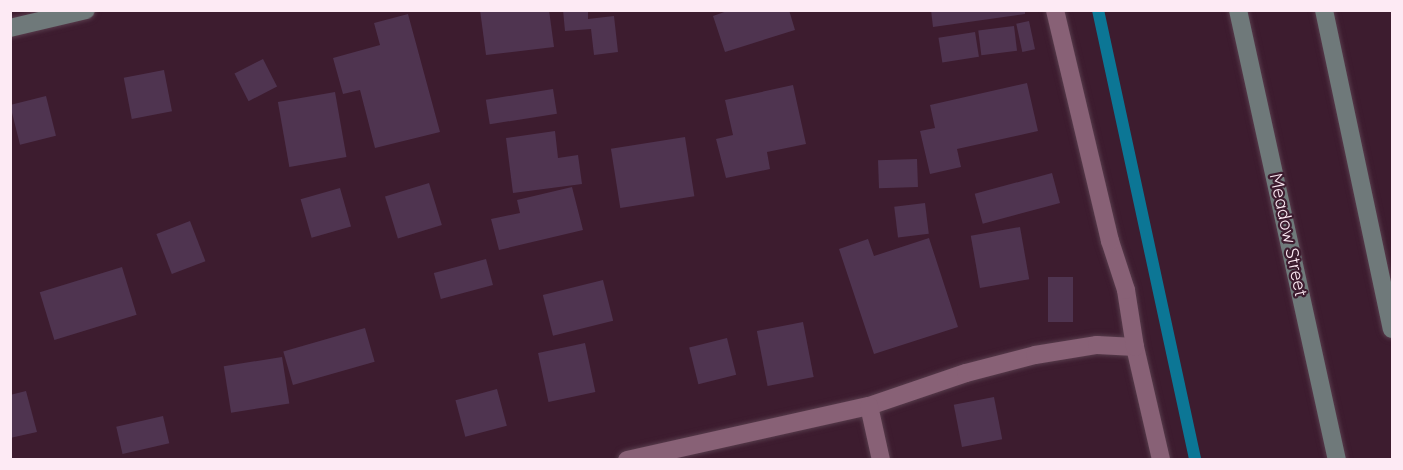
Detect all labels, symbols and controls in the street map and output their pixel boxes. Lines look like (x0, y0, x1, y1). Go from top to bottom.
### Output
street label: Meadow Street (1264, 171, 1312, 299)

